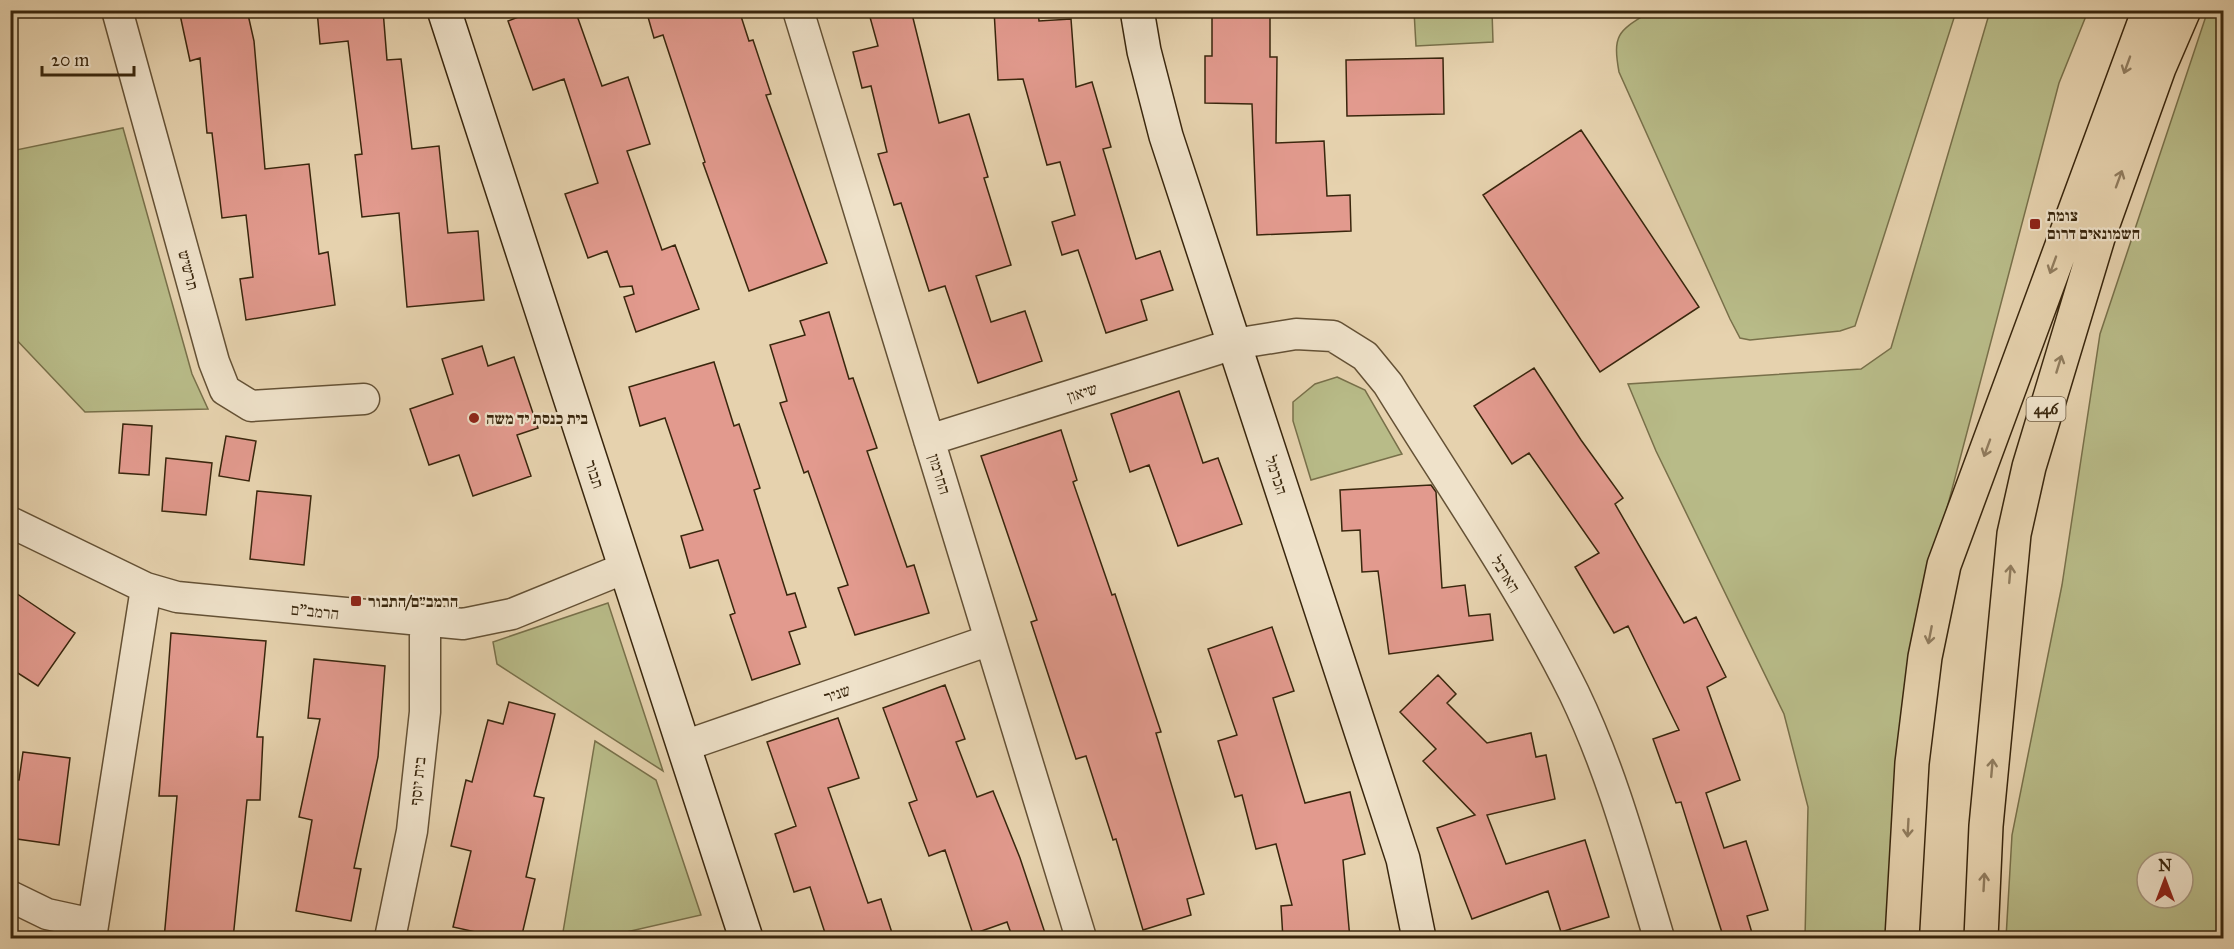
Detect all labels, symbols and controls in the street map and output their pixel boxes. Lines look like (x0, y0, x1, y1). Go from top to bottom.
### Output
scale bar (42, 39, 134, 77)
text: 20 m (51, 49, 89, 71)
one-way arrow (2121, 55, 2132, 74)
one-way arrow (2115, 170, 2126, 189)
place label: צומת חשמונאים דרום (2047, 206, 2140, 243)
marker: צומת חשמונאים דרום (2028, 217, 2042, 231)
street label: תרשיש (174, 248, 203, 292)
one-way arrow (2047, 255, 2058, 274)
one-way arrow (2054, 355, 2065, 374)
street label: שיאון (1065, 379, 1100, 406)
road number: 446 (2026, 397, 2066, 421)
place label: בית כנסת יד משה (486, 409, 588, 428)
marker: בית כנסת יד משה (467, 411, 481, 425)
one-way arrow (1980, 439, 1991, 457)
street label: החרמון (924, 452, 955, 497)
street label: הכרמל (1261, 453, 1292, 497)
street label: תבור (581, 458, 608, 491)
street label: הארבל (1487, 552, 1524, 596)
one-way arrow (2005, 565, 2016, 585)
place label: הרמב״ם/התבור (368, 592, 458, 611)
marker: הרמב״ם/התבור (349, 594, 363, 608)
street label: הרמב"ם (290, 600, 340, 623)
one-way arrow (1924, 624, 1935, 644)
street label: שניר (821, 680, 853, 707)
street label: בית יוסף (405, 756, 430, 806)
one-way arrow (1987, 759, 1998, 779)
one-way arrow (1903, 818, 1914, 838)
north arrow (2135, 850, 2195, 910)
text: N (2158, 856, 2172, 875)
one-way arrow (1978, 873, 1989, 893)

